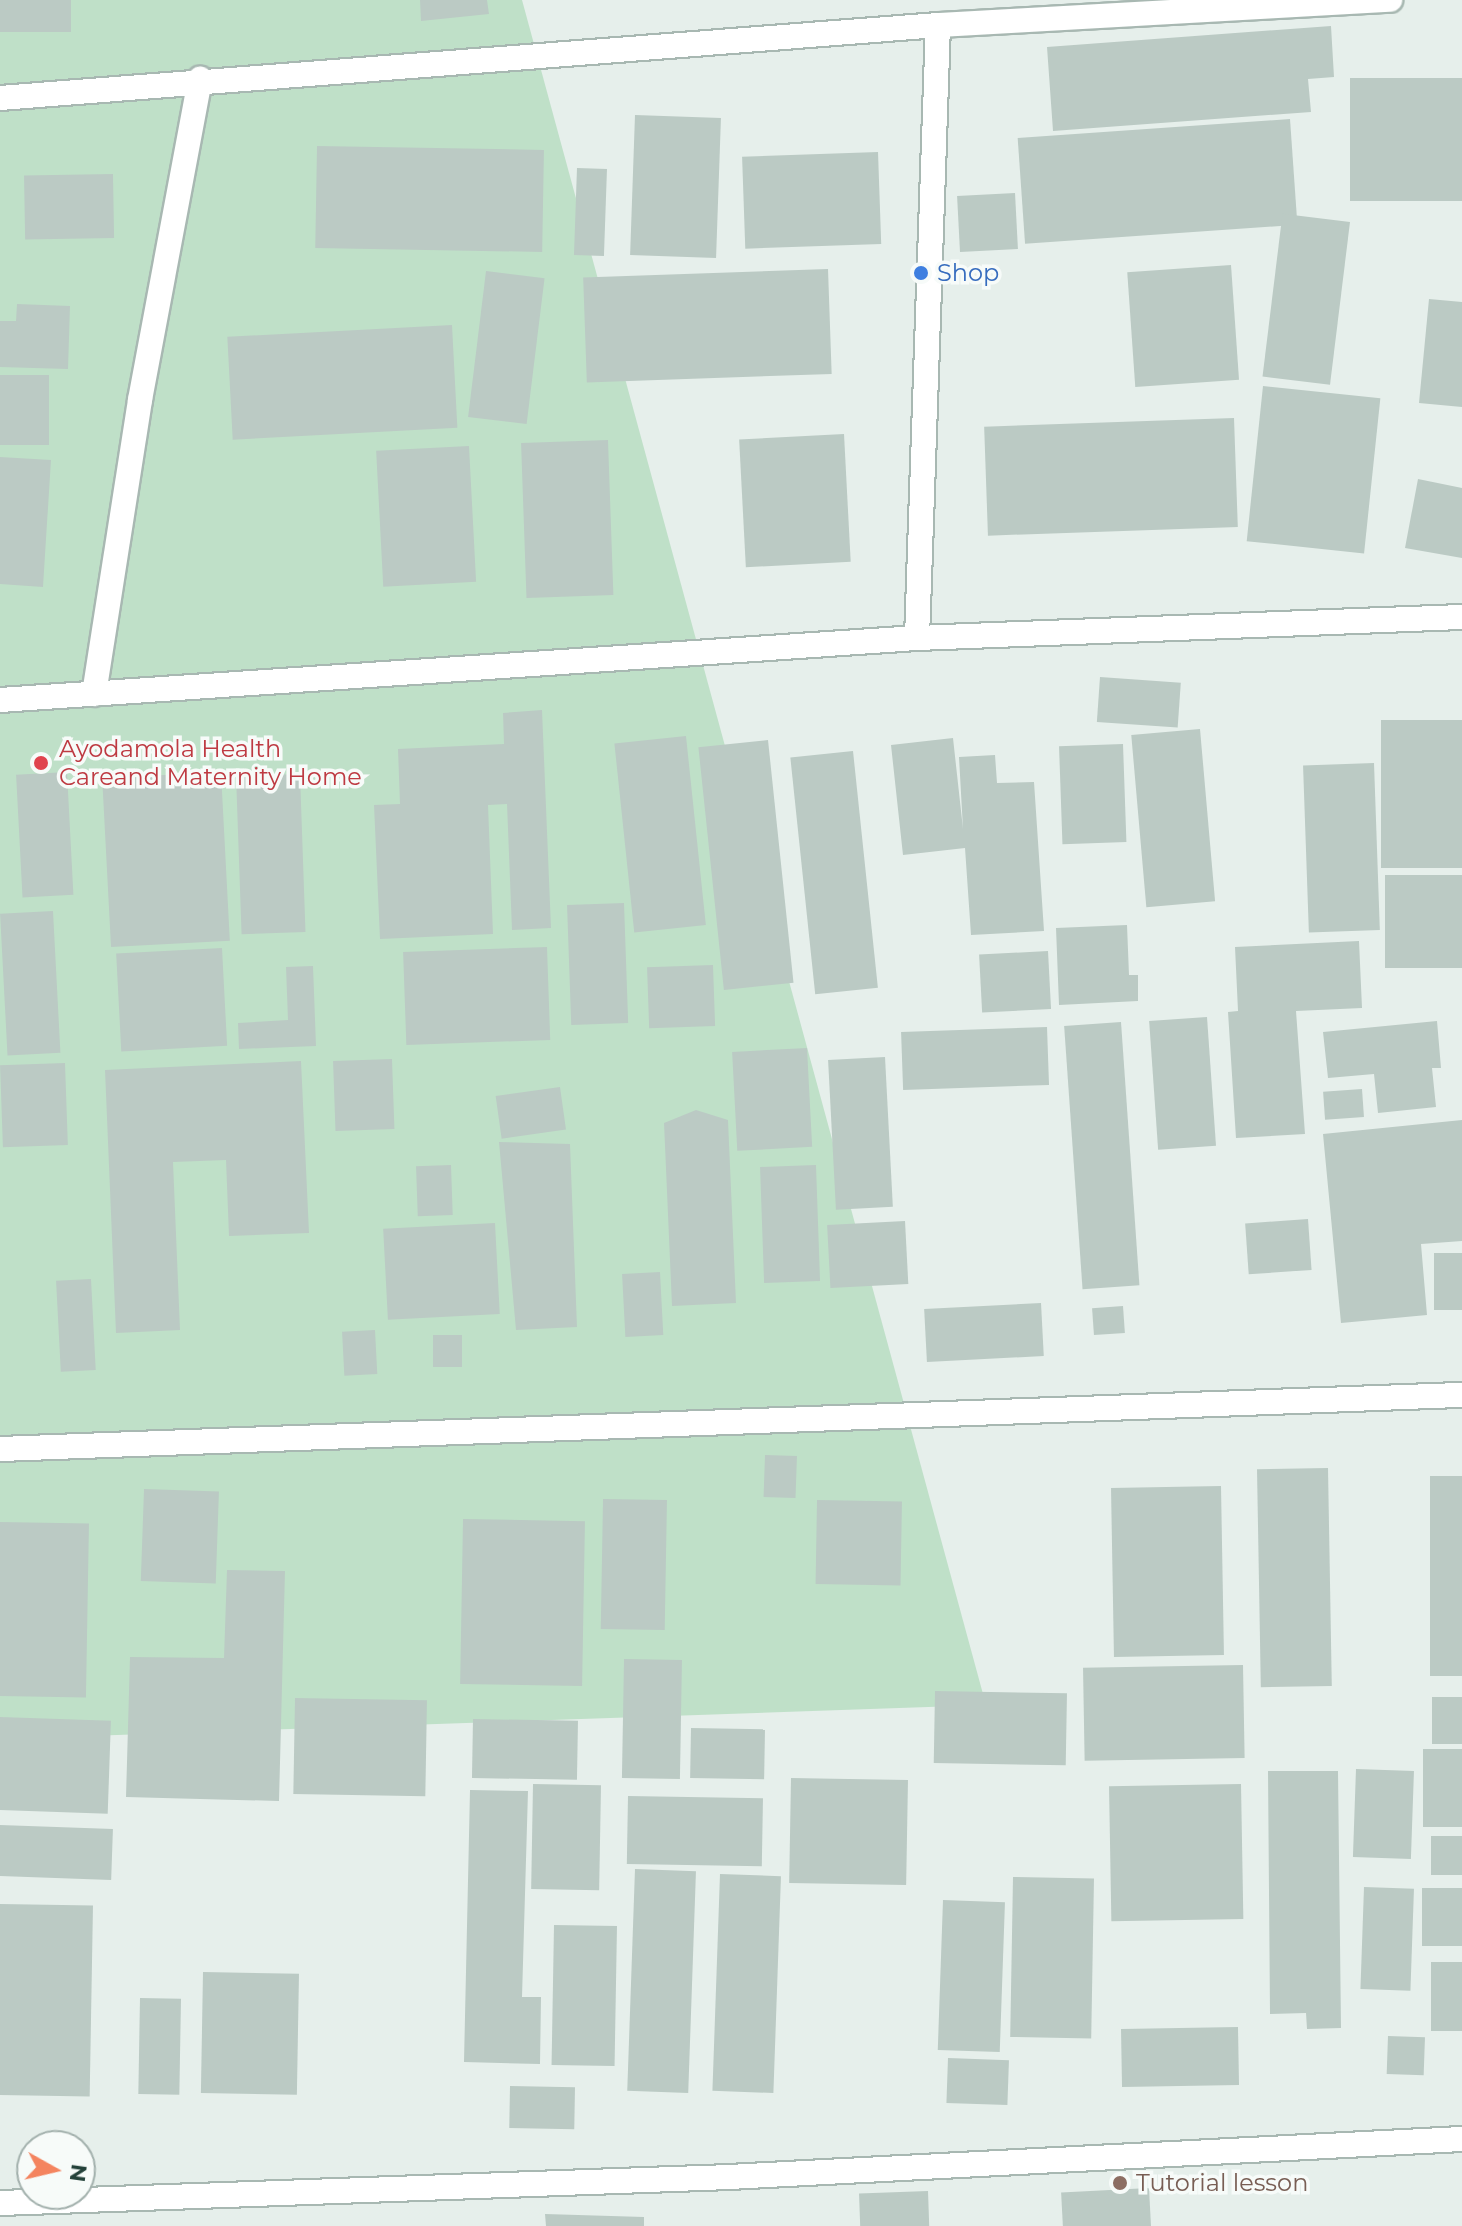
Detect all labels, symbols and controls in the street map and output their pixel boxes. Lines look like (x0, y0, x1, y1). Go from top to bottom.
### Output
place label: Shop (937, 259, 999, 287)
marker: Shop (912, 264, 930, 282)
place label: Ayodamola Health Careand Maternity Home (59, 735, 362, 791)
marker: Ayodamola Health Careand Maternity Home (30, 752, 52, 774)
north arrow (16, 2130, 96, 2210)
text: N (64, 2162, 93, 2184)
place label: Tutorial lesson (1136, 2169, 1308, 2197)
marker: Tutorial lesson (1111, 2174, 1129, 2192)

